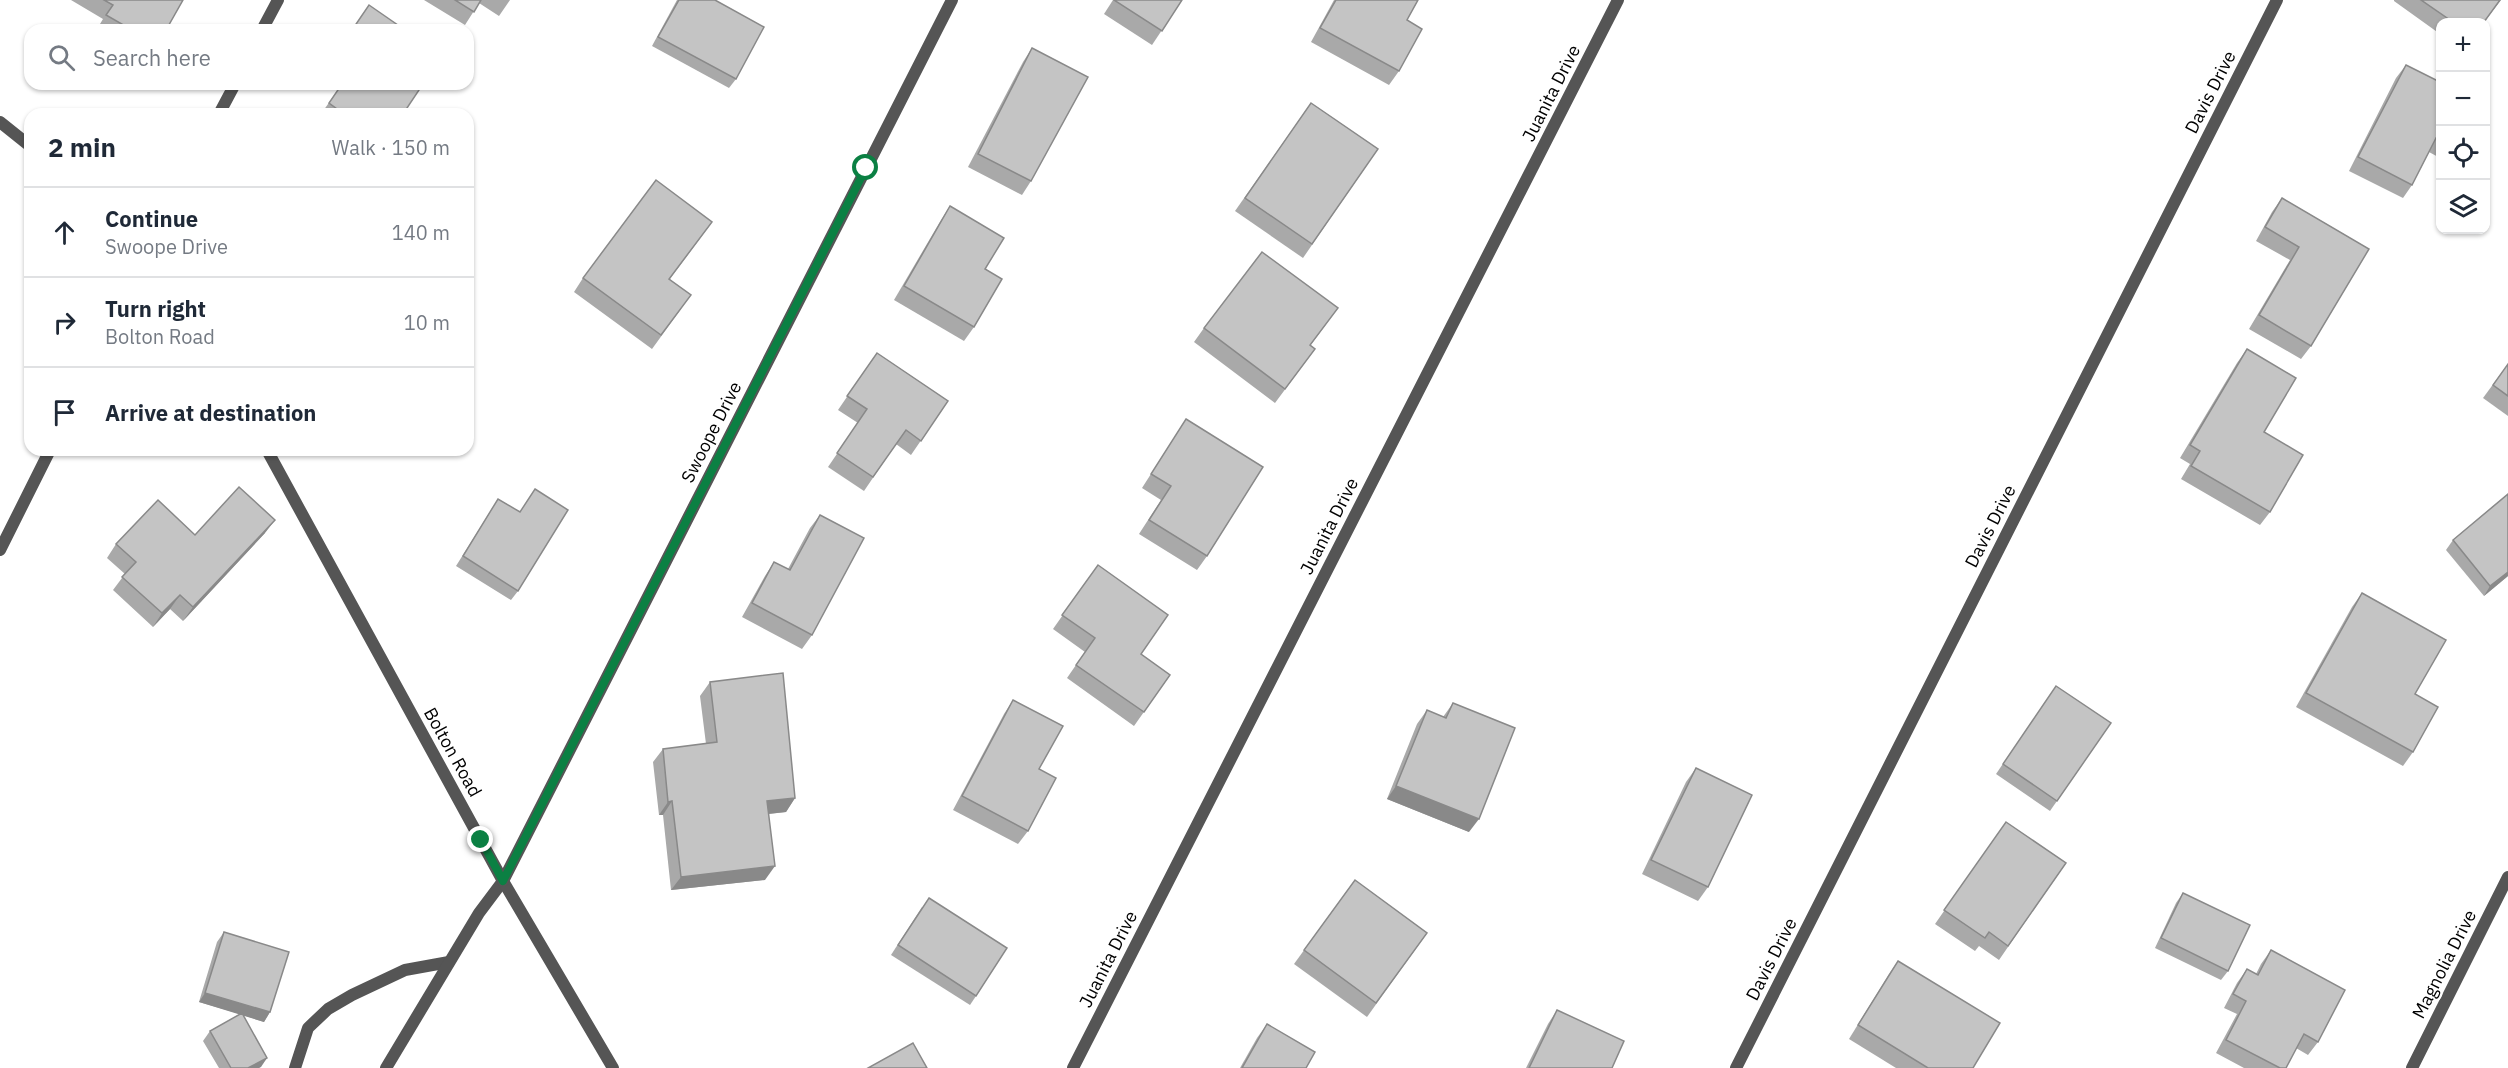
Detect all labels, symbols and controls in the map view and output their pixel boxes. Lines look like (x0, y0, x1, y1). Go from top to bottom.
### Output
map controls (2436, 18, 2490, 234)
button: + (2436, 18, 2490, 72)
search box (24, 24, 474, 90)
icon: search (45, 41, 78, 74)
street label: Juanita Drive (1517, 41, 1585, 145)
text: Search here (93, 43, 211, 72)
street label: Davis Drive (2179, 47, 2241, 137)
button: − (2436, 72, 2490, 126)
button: locate (2436, 126, 2490, 180)
text: 2 min (48, 130, 116, 164)
text: Walk · 150 m (332, 134, 450, 161)
route start (852, 154, 878, 180)
button: layers (2436, 180, 2490, 234)
text: Continue (105, 204, 198, 233)
icon: ahead (48, 216, 81, 249)
text: 140 m (392, 219, 450, 246)
text: Swoope Drive (105, 233, 228, 260)
text: Turn right (105, 294, 206, 323)
icon: right (48, 306, 81, 339)
text: 10 m (404, 309, 450, 336)
text: Bolton Road (105, 323, 215, 350)
street label: Swoope Drive (676, 377, 746, 487)
icon: arrive (48, 396, 81, 429)
text: Arrive at destination (105, 398, 316, 427)
street label: Juanita Drive (1295, 474, 1363, 578)
street label: Davis Drive (1959, 481, 2021, 571)
street label: Bolton Road (419, 703, 487, 801)
route end (467, 826, 493, 852)
street label: Magnolia Drive (2407, 906, 2481, 1022)
street label: Juanita Drive (1074, 907, 1142, 1011)
street label: Davis Drive (1740, 914, 1802, 1004)

